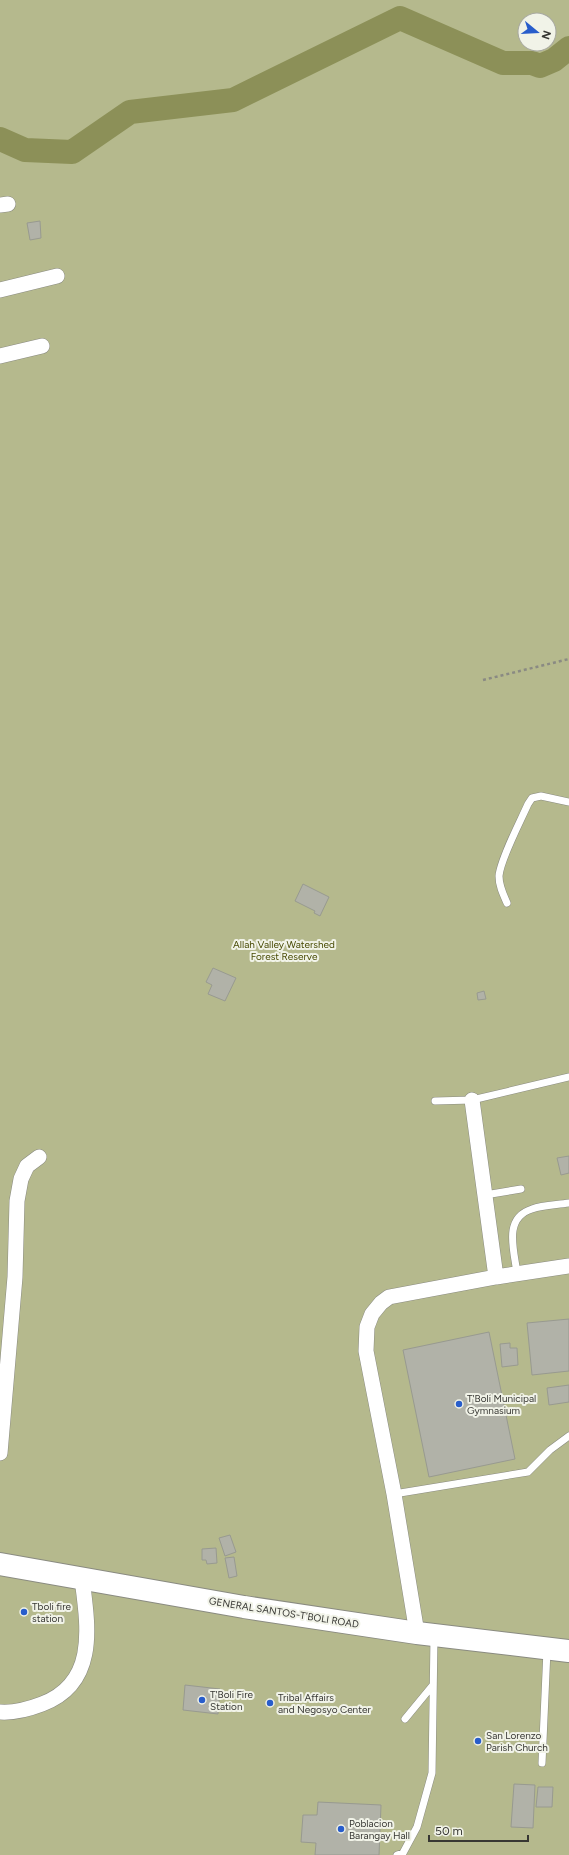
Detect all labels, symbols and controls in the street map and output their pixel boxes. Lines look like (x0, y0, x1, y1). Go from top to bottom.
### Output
north arrow (517, 12, 557, 52)
text: N (539, 29, 554, 41)
park label: Allah Valley Watershed Forest Reserve (233, 938, 335, 963)
place label: T'Boli Municipal Gymnasium (467, 1392, 536, 1417)
marker: T'Boli Municipal Gymnasium (454, 1399, 464, 1409)
street label: GENERAL SANTOS-T'BOLI ROAD (208, 1594, 360, 1631)
place label: Tboli fire station (32, 1600, 72, 1625)
marker: Tboli fire station (19, 1607, 29, 1617)
place label: T'Boli Fire Station (210, 1688, 254, 1713)
place label: Tribal Affairs and Negosyo Center (278, 1691, 371, 1716)
marker: T'Boli Fire Station (197, 1695, 207, 1705)
marker: Tribal Affairs and Negosyo Center (265, 1698, 275, 1708)
place label: San Lorenzo Parish Church (486, 1729, 548, 1754)
marker: San Lorenzo Parish Church (473, 1736, 483, 1746)
place label: Poblacion Barangay Hall (349, 1817, 410, 1842)
scale bar (429, 1817, 528, 1843)
marker: Poblacion Barangay Hall (336, 1824, 346, 1834)
text: 50 m (435, 1824, 463, 1838)

